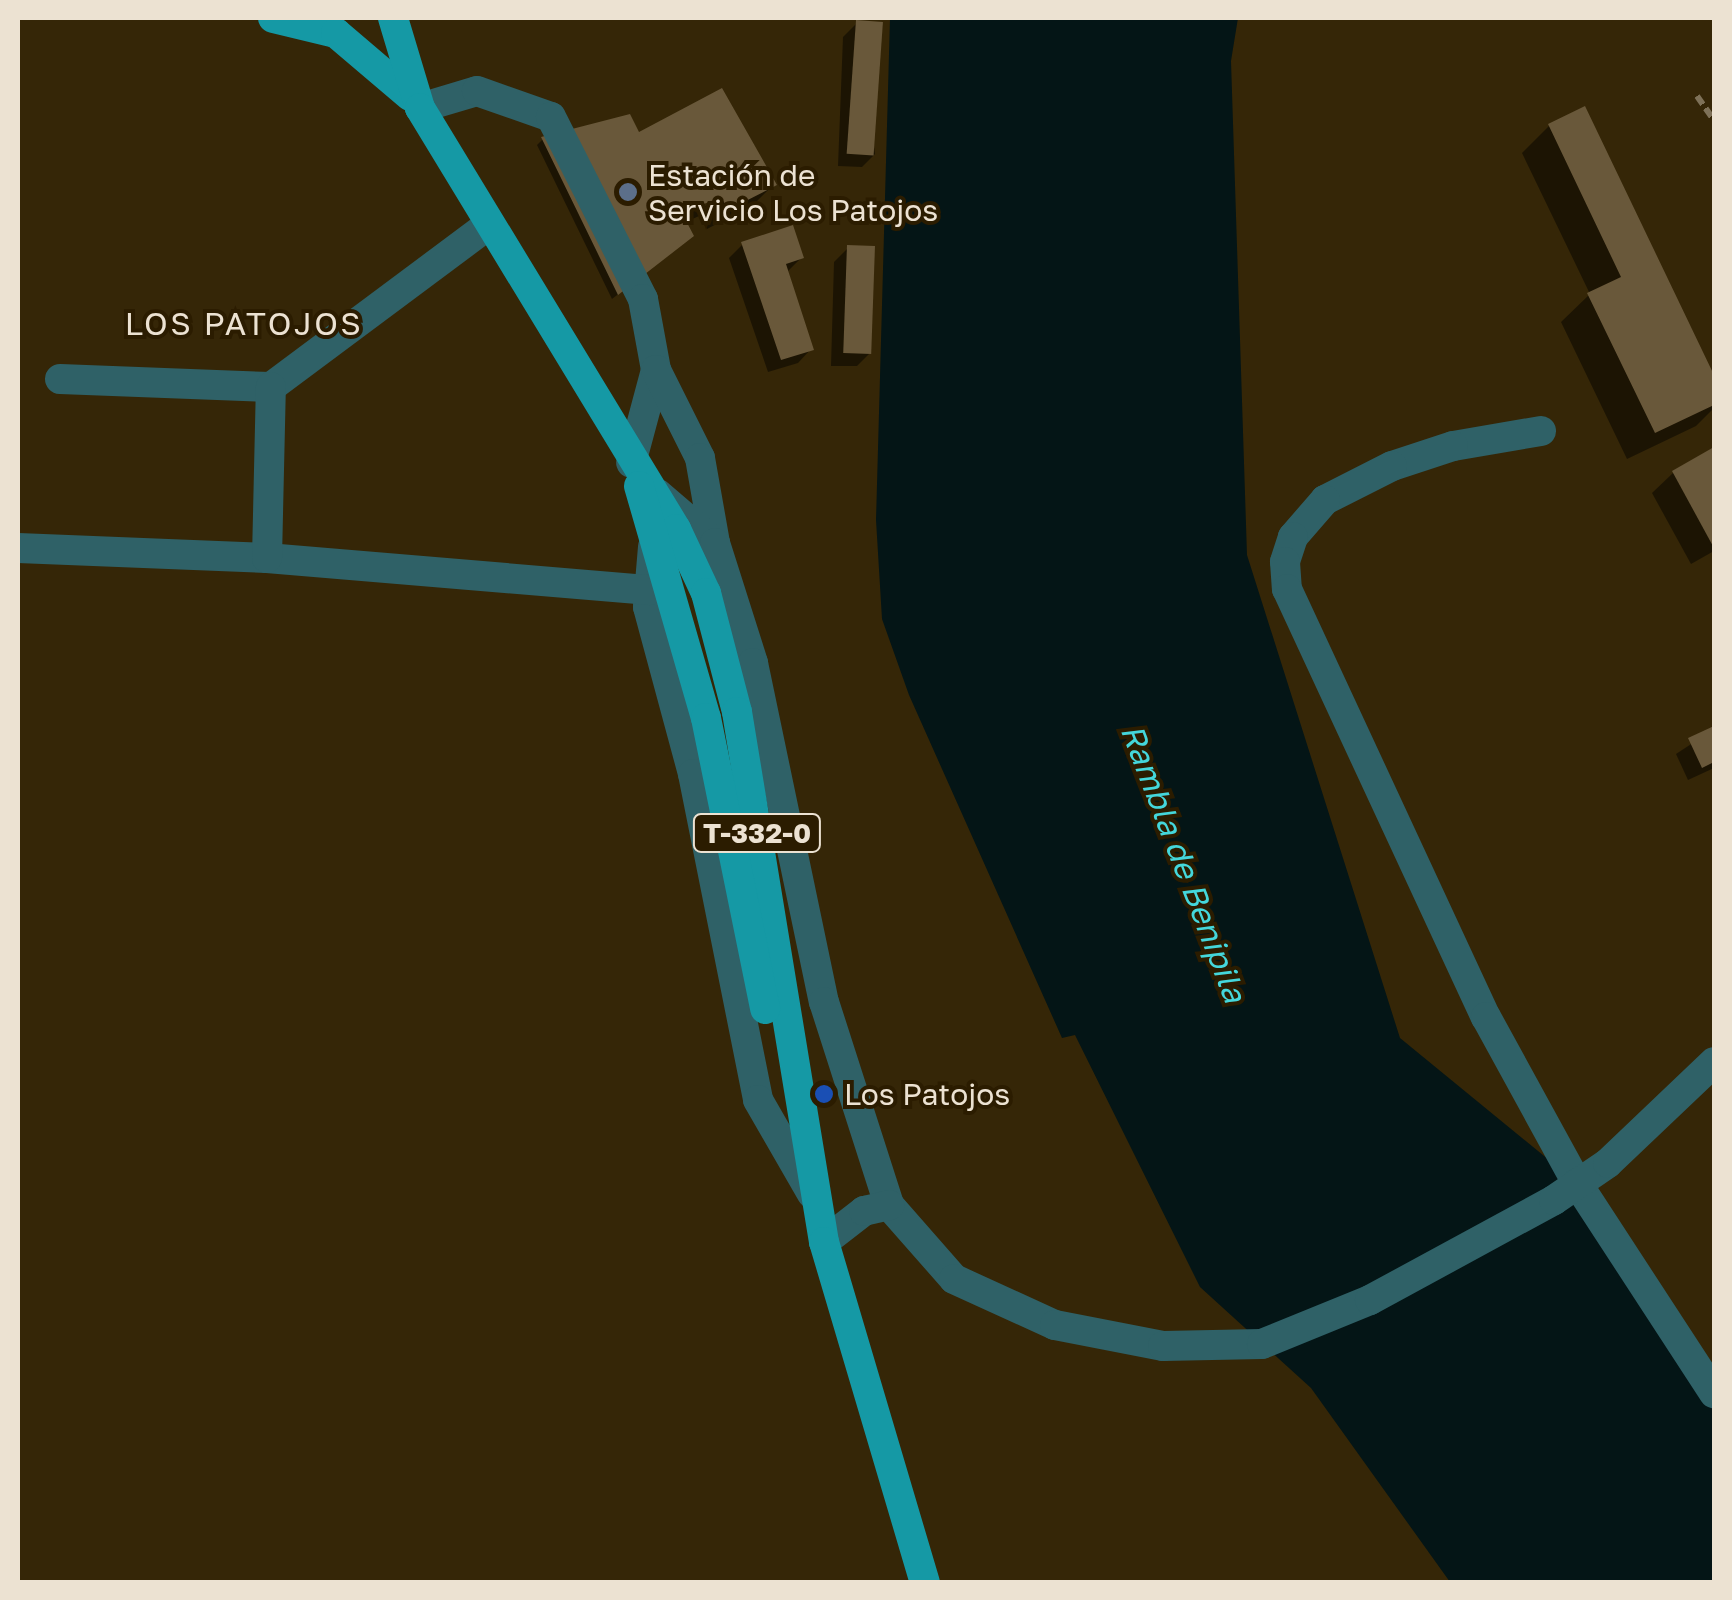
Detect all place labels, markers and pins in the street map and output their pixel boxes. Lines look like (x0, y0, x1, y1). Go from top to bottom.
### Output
place label: Estación de Servicio Los Patojos (648, 157, 938, 228)
marker: Estación de Servicio Los Patojos (617, 181, 639, 203)
place label: Los Patojos (844, 1076, 1010, 1112)
marker: Los Patojos (813, 1083, 835, 1105)

